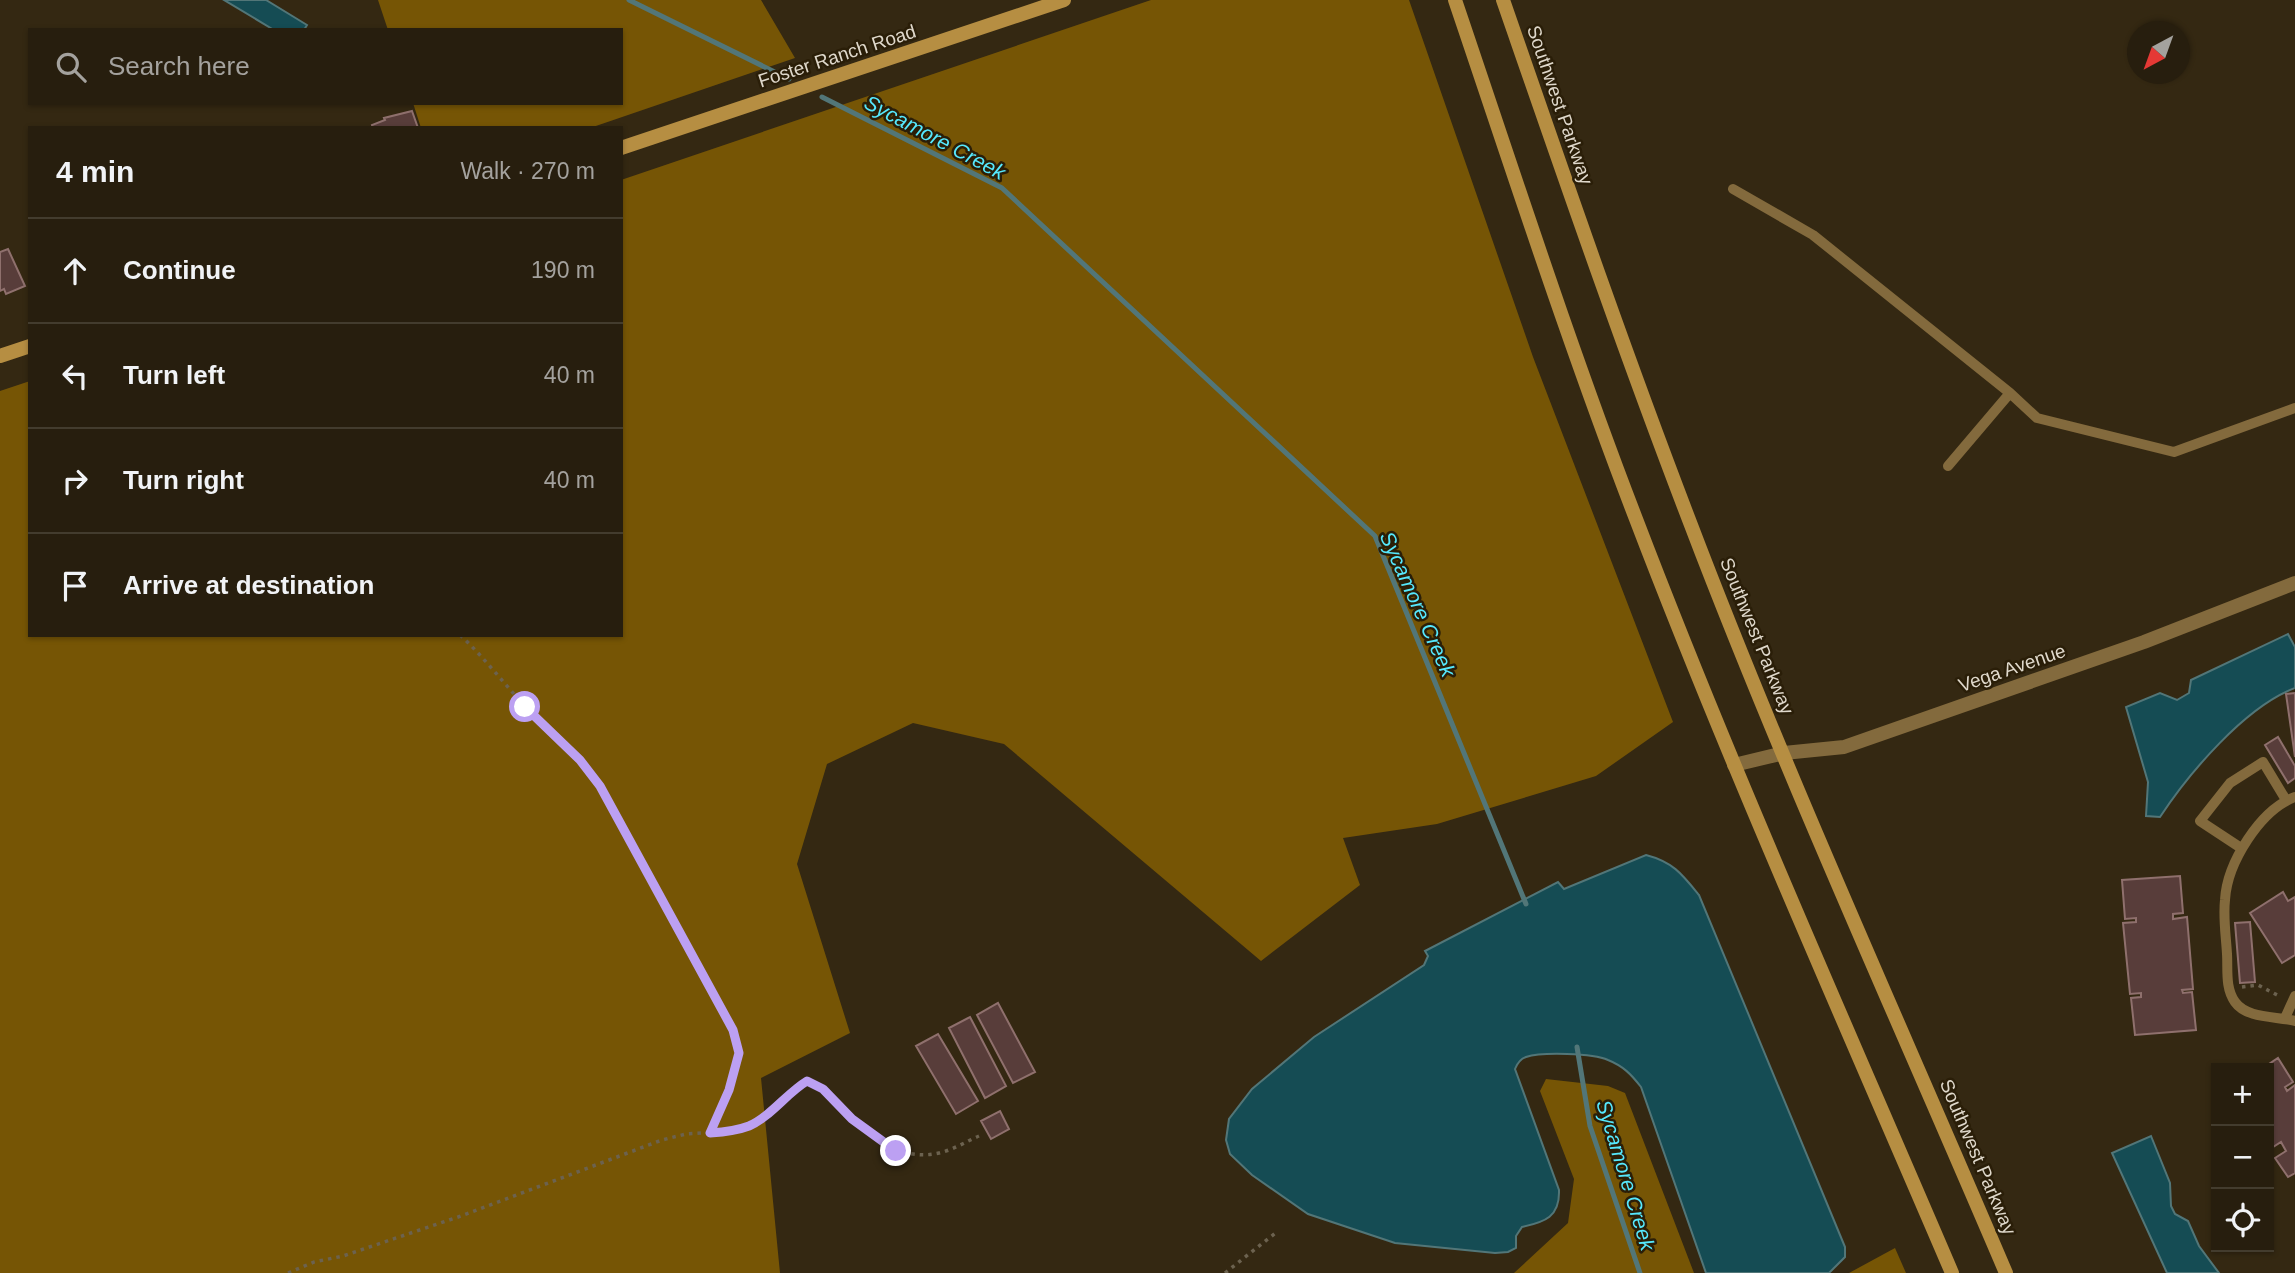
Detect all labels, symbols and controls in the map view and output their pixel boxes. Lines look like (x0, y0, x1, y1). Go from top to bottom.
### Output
street label: Foster Ranch Road (755, 21, 919, 91)
north arrow (2127, 21, 2190, 84)
street label: Southwest Parkway (1523, 23, 1597, 188)
search box (28, 28, 623, 105)
icon: search (52, 48, 90, 86)
text: Search here (108, 51, 250, 81)
water label: Sycamore Creek (861, 90, 1011, 185)
text: 4 min (56, 155, 134, 188)
text: Walk · 270 m (460, 158, 595, 184)
icon: ahead (56, 252, 94, 290)
text: Continue (123, 255, 236, 285)
text: 190 m (531, 257, 595, 283)
icon: left (56, 357, 94, 395)
text: Turn left (123, 360, 225, 390)
text: 40 m (544, 362, 595, 388)
icon: right (56, 462, 94, 500)
text: Turn right (123, 465, 244, 495)
text: 40 m (544, 467, 595, 493)
water label: Sycamore Creek (1376, 528, 1461, 681)
street label: Southwest Parkway (1716, 555, 1798, 718)
icon: arrive (56, 567, 94, 605)
text: Arrive at destination (123, 570, 374, 600)
street label: Vega Avenue (1956, 640, 2068, 696)
route start (509, 691, 540, 722)
map controls (2211, 1063, 2274, 1252)
button: + (2211, 1063, 2274, 1126)
street label: Southwest Parkway (1936, 1076, 2020, 1238)
water label: Sycamore Creek (1592, 1097, 1660, 1255)
button: − (2211, 1126, 2274, 1189)
route end (880, 1135, 911, 1166)
button: locate (2211, 1189, 2274, 1252)

